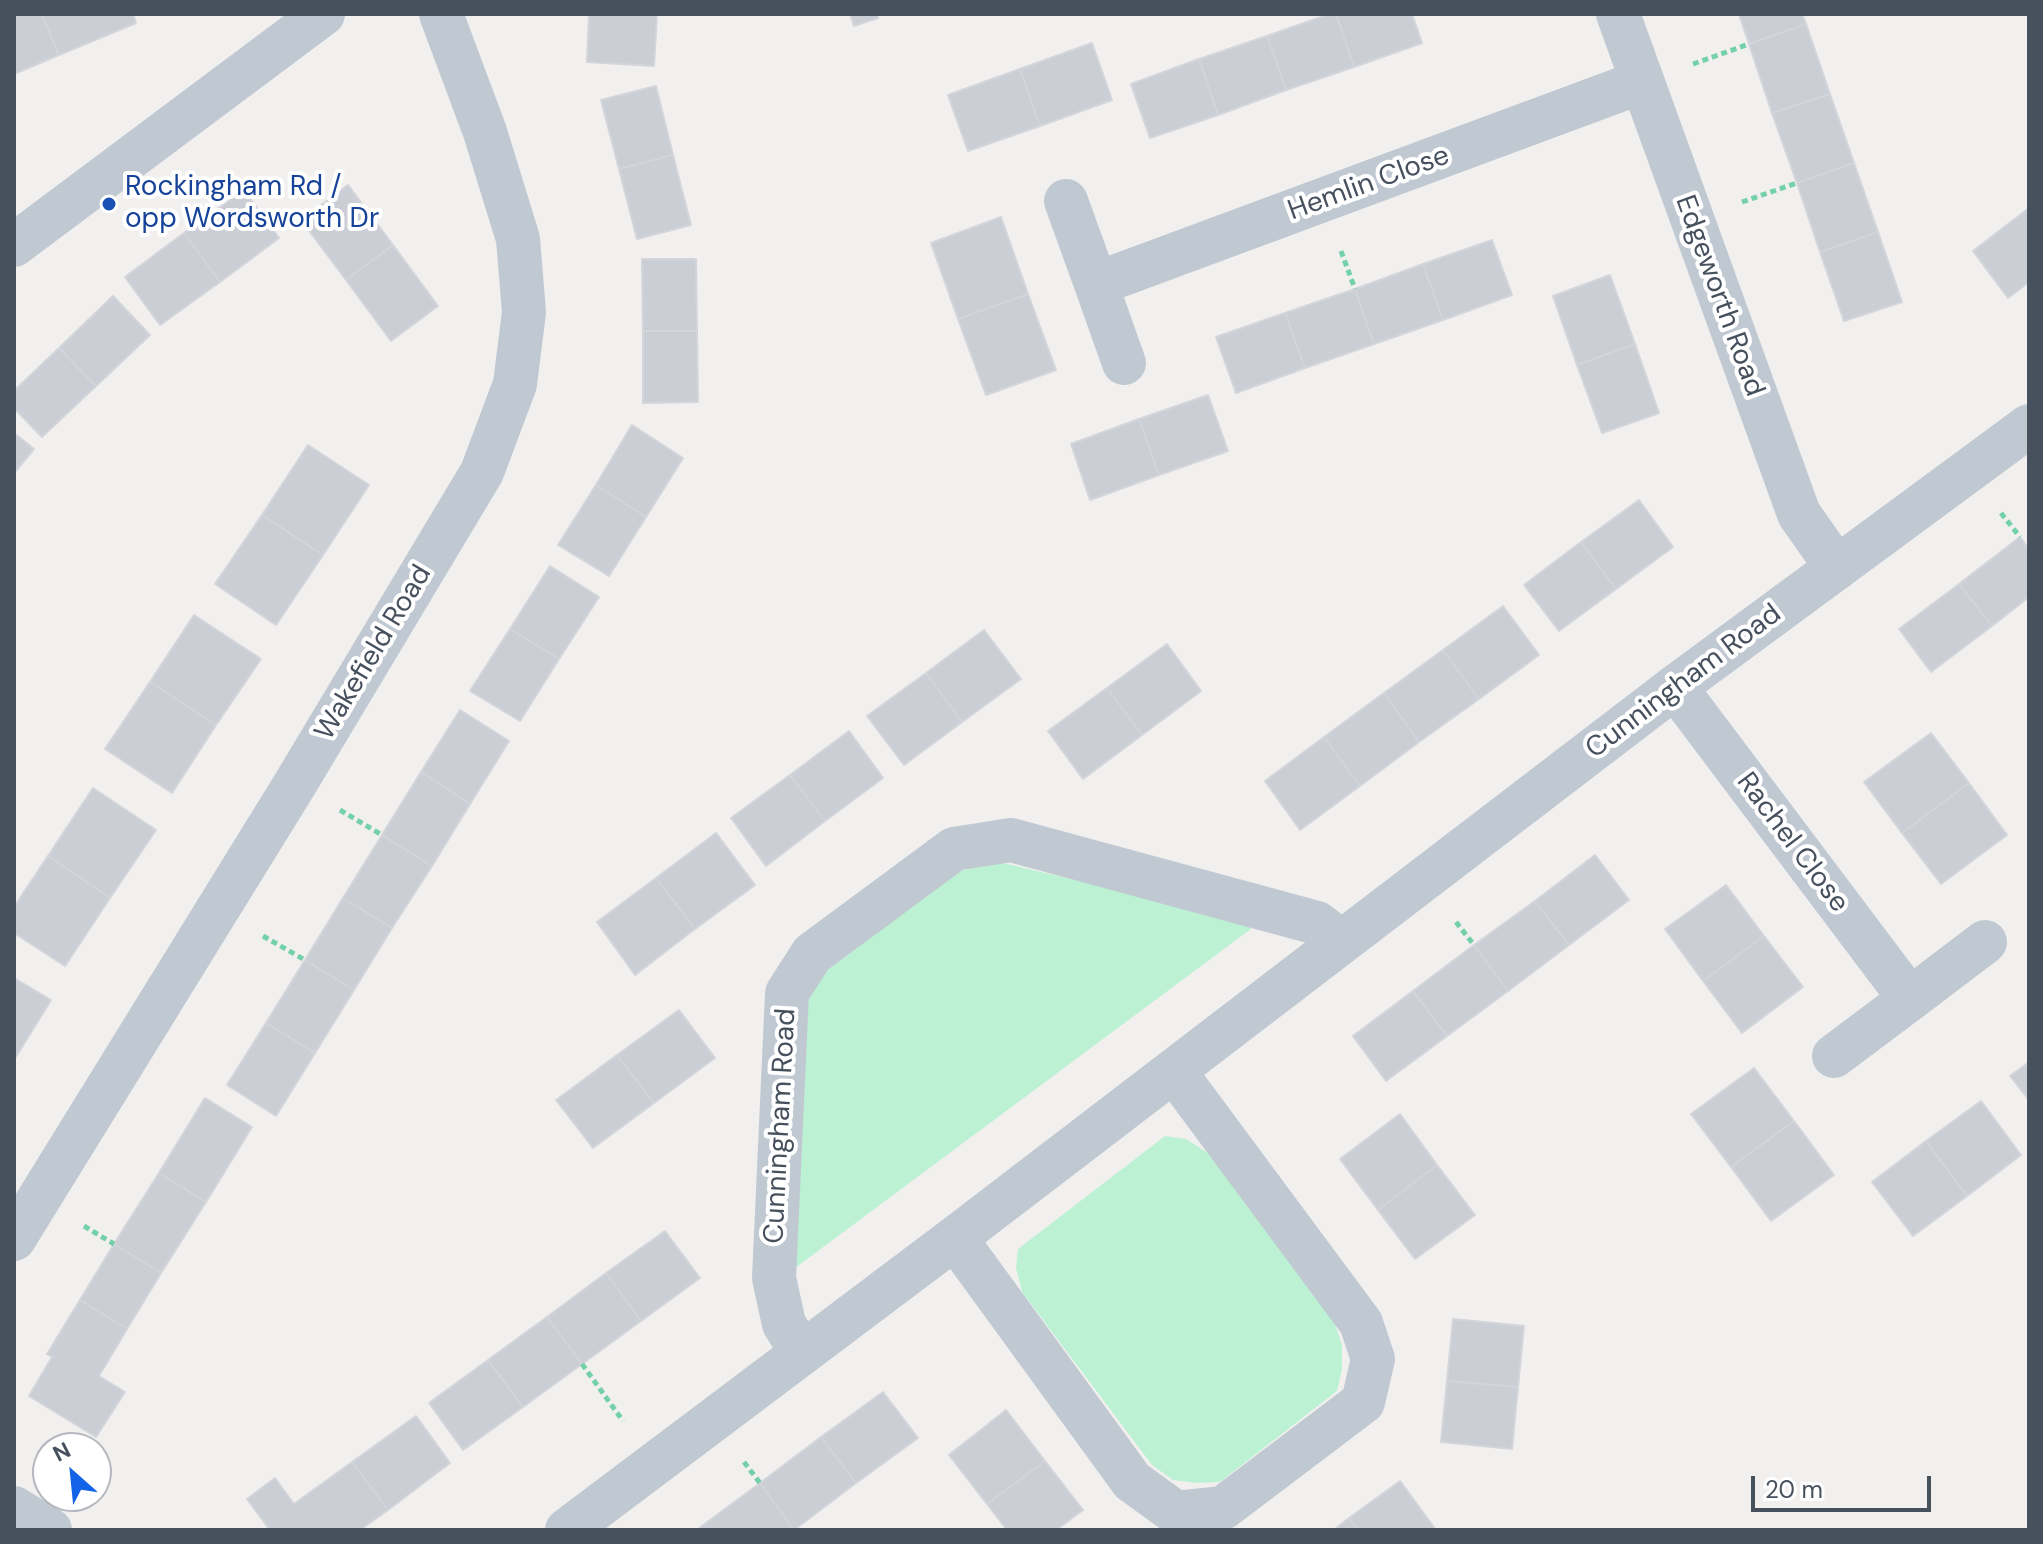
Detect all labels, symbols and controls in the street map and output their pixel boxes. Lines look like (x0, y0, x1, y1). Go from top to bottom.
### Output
street label: Hemlin Close (1284, 139, 1454, 229)
place label: Rockingham Rd / opp Wordsworth Dr (125, 171, 379, 237)
street label: Edgeworth Road (1667, 191, 1771, 401)
marker: Rockingham Rd / opp Wordsworth Dr (100, 195, 118, 213)
street label: Wakefield Road (309, 559, 439, 747)
street label: Cunningham Road (1580, 598, 1788, 766)
street label: Rachel Close (1729, 767, 1855, 919)
street label: Cunningham Road (758, 1007, 804, 1245)
north arrow (32, 1432, 112, 1512)
text: N (48, 1435, 76, 1469)
scale bar (1755, 1460, 1935, 1510)
text: 20 m (1765, 1474, 1823, 1505)

